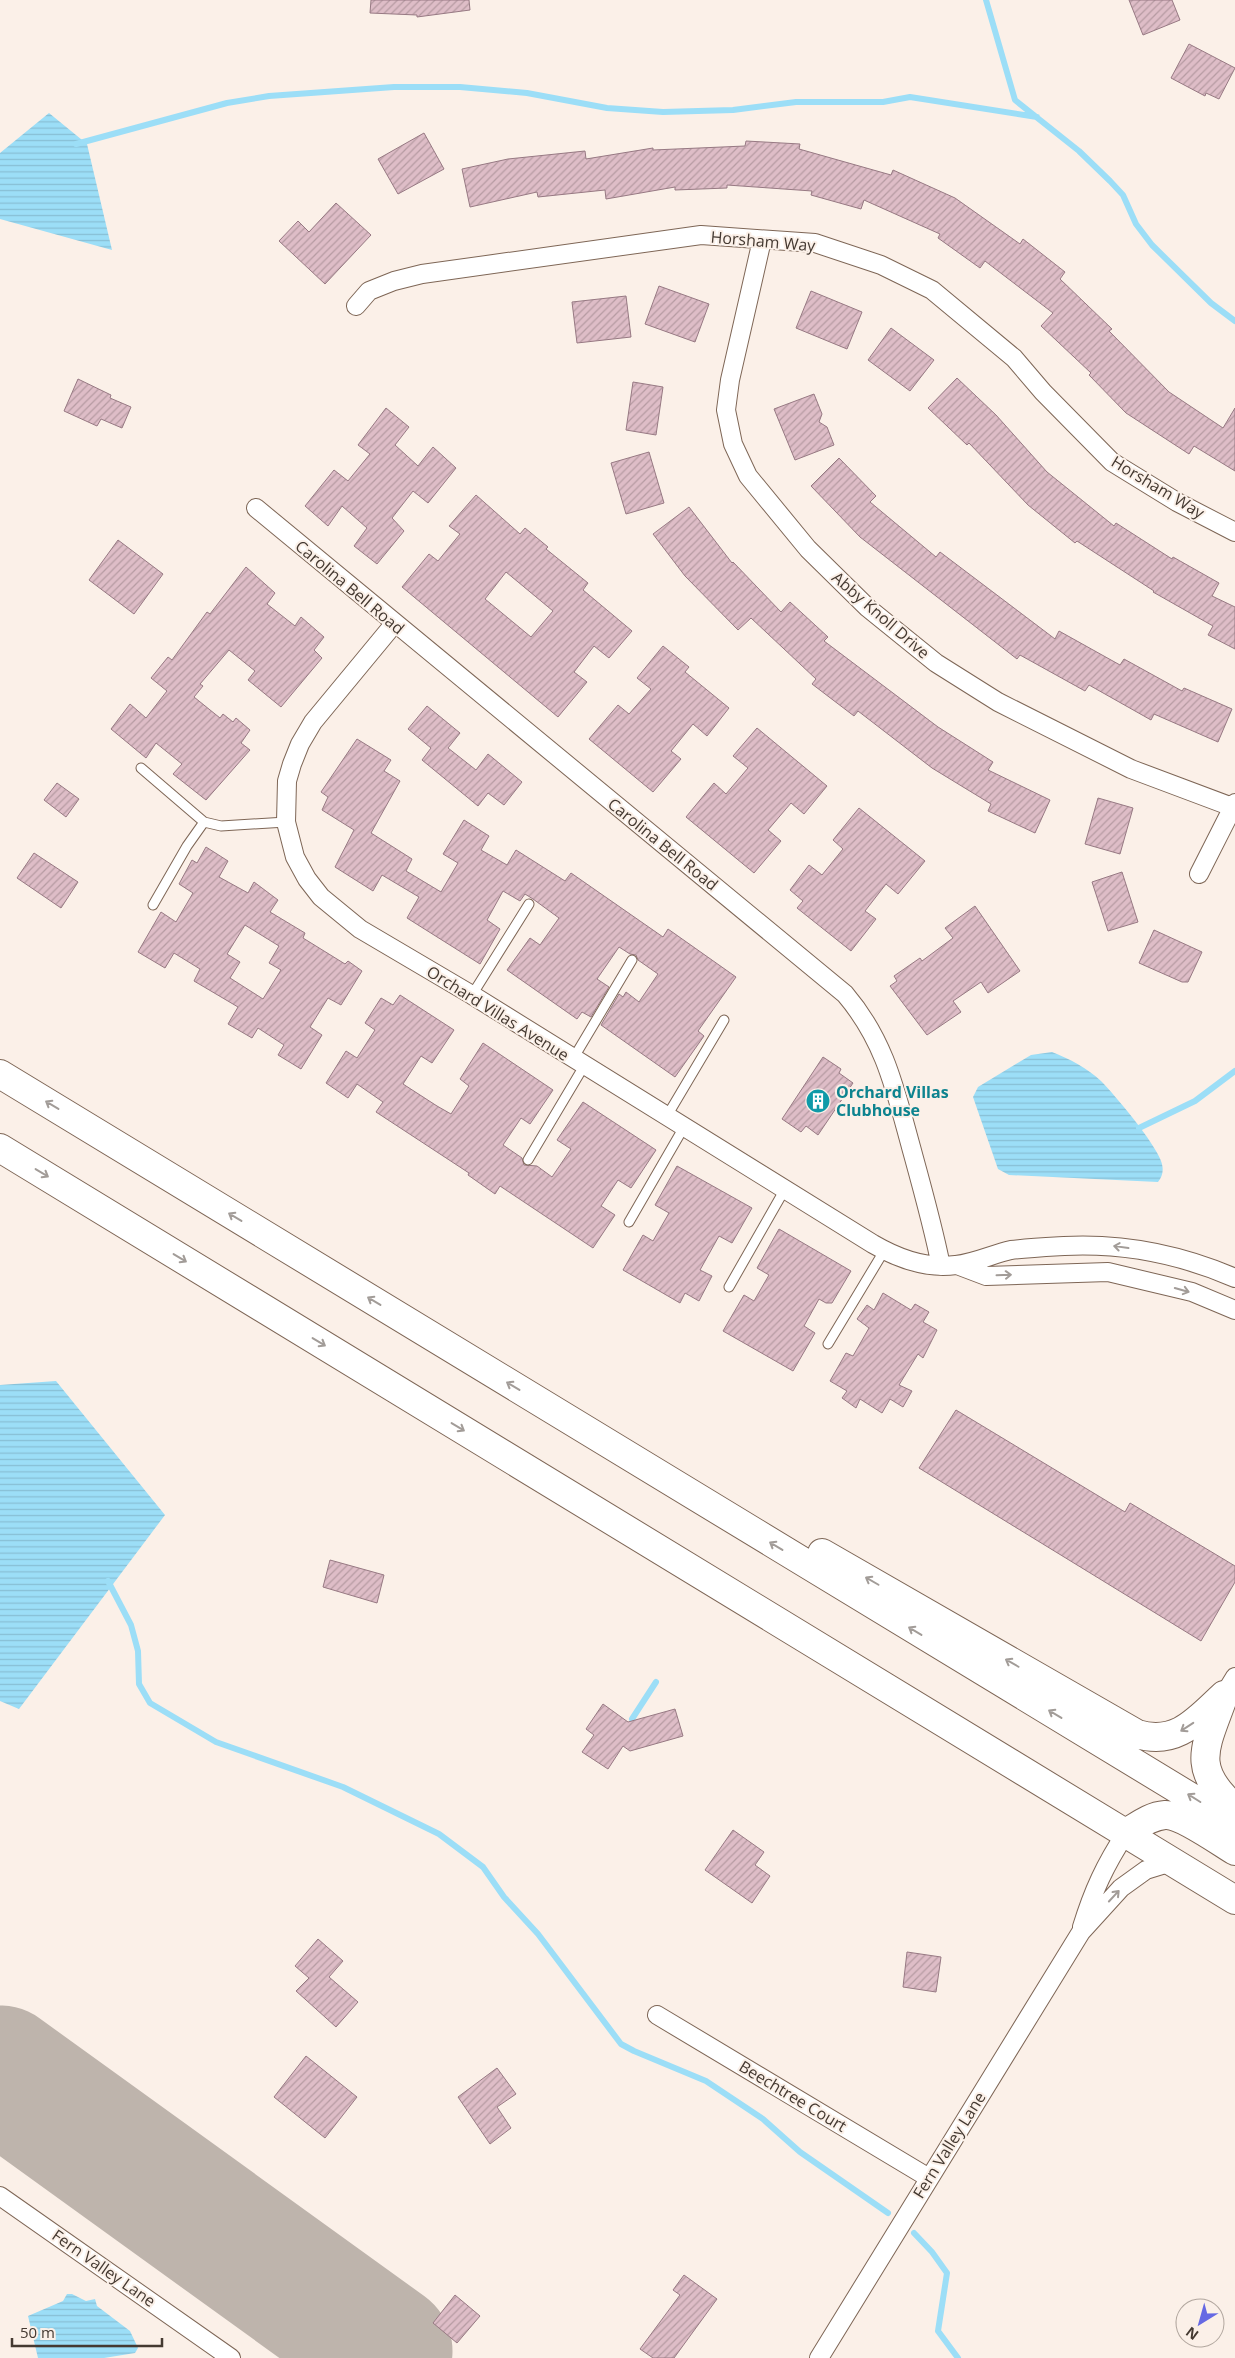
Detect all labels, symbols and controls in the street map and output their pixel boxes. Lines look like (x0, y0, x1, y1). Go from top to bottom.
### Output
street label: Horsham Way (710, 225, 817, 257)
street label: Horsham Way (1107, 451, 1209, 524)
street label: Carolina Bell Road (291, 535, 409, 639)
street label: Abby Knoll Drive (828, 567, 934, 663)
street label: Carolina Bell Road (603, 793, 723, 895)
street label: Orchard Villas Avenue (423, 960, 573, 1066)
place label: Orchard Villas Clubhouse (836, 1081, 949, 1121)
building icon: Orchard Villas Clubhouse (805, 1088, 831, 1114)
one-way arrow (45, 1100, 59, 1110)
one-way arrow (34, 1168, 48, 1178)
one-way arrow (229, 1211, 243, 1221)
one-way arrow (1113, 1242, 1129, 1252)
one-way arrow (173, 1253, 187, 1263)
one-way arrow (996, 1270, 1012, 1280)
one-way arrow (1173, 1285, 1189, 1295)
one-way arrow (368, 1296, 382, 1306)
one-way arrow (312, 1337, 326, 1347)
one-way arrow (506, 1380, 520, 1390)
one-way arrow (451, 1421, 465, 1432)
one-way arrow (770, 1541, 784, 1551)
one-way arrow (865, 1576, 879, 1586)
one-way arrow (909, 1625, 923, 1635)
one-way arrow (1005, 1658, 1020, 1667)
one-way arrow (1047, 1709, 1062, 1719)
one-way arrow (1181, 1722, 1195, 1732)
one-way arrow (1187, 1793, 1201, 1803)
one-way arrow (1108, 1890, 1120, 1903)
street label: Beechtree Court (735, 2055, 851, 2137)
street label: Fern Valley Lane (907, 2088, 991, 2202)
street label: Fern Valley Lane (48, 2224, 160, 2312)
north arrow (1175, 2298, 1225, 2348)
scale bar (12, 2316, 162, 2348)
text: 50 m (20, 2322, 55, 2342)
text: N (1182, 2323, 1202, 2345)

